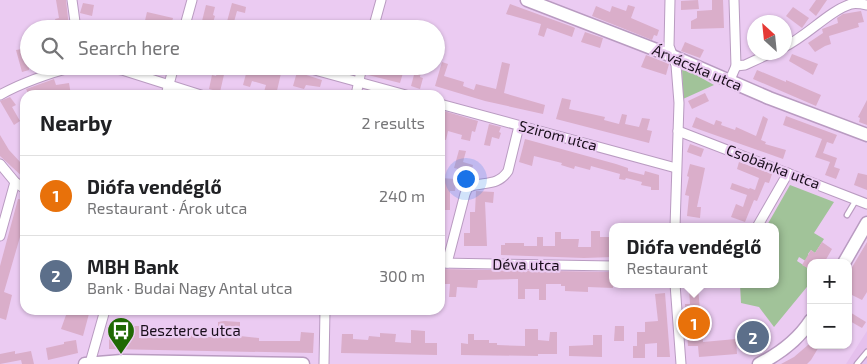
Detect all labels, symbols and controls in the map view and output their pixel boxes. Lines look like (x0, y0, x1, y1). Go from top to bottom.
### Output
north arrow (747, 15, 792, 60)
search box (20, 20, 445, 75)
icon: search (38, 34, 66, 62)
text: Search here (78, 36, 180, 59)
street label: Árvácska utca (650, 40, 745, 94)
text: Nearby (40, 110, 112, 135)
text: 2 results (362, 113, 425, 132)
street label: Szirom utca (517, 116, 599, 154)
street label: Csobánka utca (724, 140, 823, 192)
your location (453, 166, 479, 192)
text: Diófa vendéglő (87, 175, 222, 198)
text: 1 (53, 186, 59, 205)
text: 240 m (379, 186, 425, 205)
text: Restaurant · Árok utca (87, 198, 247, 217)
popup (609, 223, 779, 288)
text: Diófa vendéglő (627, 235, 761, 258)
street label: Déva utca (492, 254, 560, 274)
text: MBH Bank (87, 255, 179, 278)
text: Restaurant (627, 258, 708, 277)
map controls (807, 259, 852, 349)
button: + (807, 259, 852, 304)
text: 2 (51, 266, 61, 285)
text: 300 m (379, 266, 425, 285)
text: Bank · Budai Nagy Antal utca (87, 278, 293, 297)
pin: 1 (678, 304, 710, 342)
button: − (807, 304, 852, 349)
bus stop icon: Beszterce utca (106, 316, 136, 355)
pin: 2 (737, 318, 769, 356)
place label: Beszterce utca (140, 321, 241, 339)

